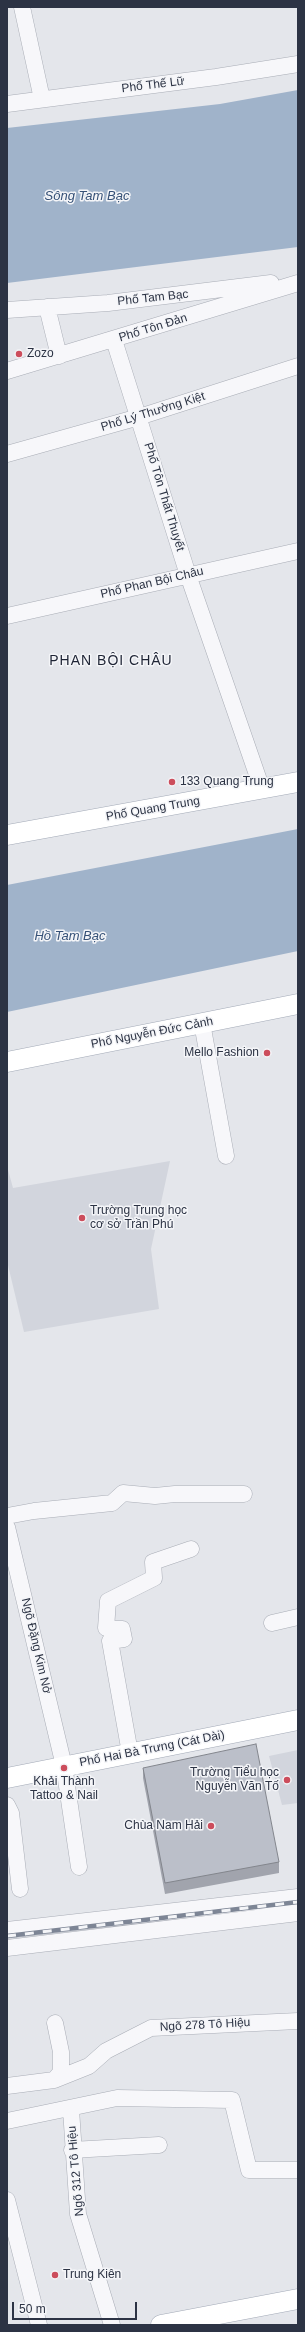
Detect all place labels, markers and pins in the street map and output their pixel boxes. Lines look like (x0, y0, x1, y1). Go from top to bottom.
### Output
place label: Zozo (27, 347, 54, 361)
marker: Zozo (14, 349, 24, 359)
place label: 133 Quang Trung (180, 775, 274, 789)
marker: 133 Quang Trung (167, 777, 177, 787)
place label: Mello Fashion (184, 1046, 259, 1060)
marker: Mello Fashion (262, 1048, 272, 1058)
place label: Trường Trung học cơ sở Trần Phú (90, 1204, 187, 1232)
marker: Trường Trung học cơ sở Trần Phú (77, 1213, 87, 1223)
marker: Khải Thành Tattoo & Nail (59, 1763, 69, 1773)
place label: Trường Tiểu học Nguyễn Văn Tố (190, 1766, 279, 1794)
place label: Khải Thành Tattoo & Nail (30, 1775, 98, 1803)
marker: Trường Tiểu học Nguyễn Văn Tố (282, 1775, 292, 1785)
place label: Chùa Nam Hải (124, 1819, 203, 1833)
marker: Chùa Nam Hải (206, 1821, 216, 1831)
place label: Trung Kiên (63, 2268, 121, 2282)
marker: Trung Kiên (50, 2270, 60, 2280)

